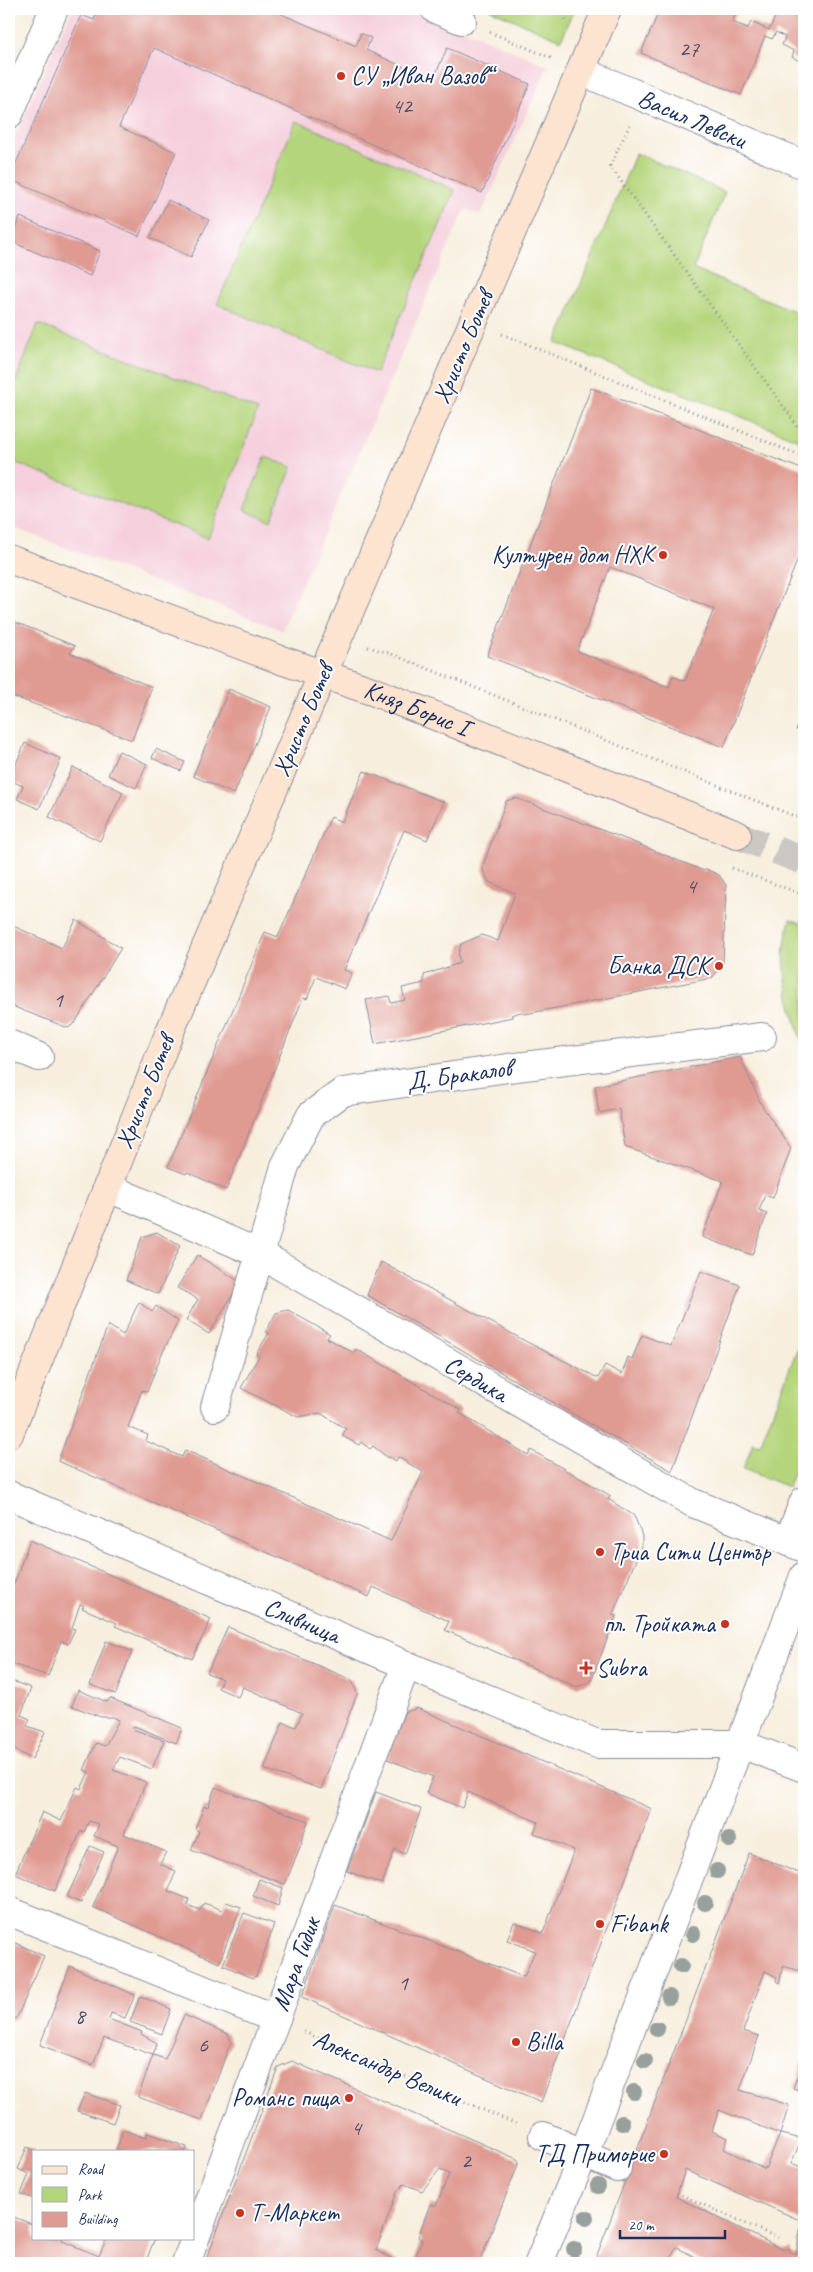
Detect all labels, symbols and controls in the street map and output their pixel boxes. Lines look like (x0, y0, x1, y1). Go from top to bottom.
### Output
house number: 27 (679, 35, 700, 63)
place label: СУ „Иван Вазов“ (351, 60, 497, 92)
marker: СУ „Иван Вазов“ (335, 70, 347, 82)
street label: Васил Левски (633, 82, 752, 157)
house number: 42 (392, 92, 414, 120)
street label: Христо Ботев (425, 282, 503, 408)
place label: Културен дом НХК (492, 539, 657, 571)
marker: Културен дом НХК (657, 549, 669, 561)
street label: Христо Ботев (265, 655, 343, 781)
street label: Княз Борис I (360, 673, 479, 746)
house number: 4 (686, 872, 698, 900)
place label: Банка ДСК (607, 950, 714, 982)
marker: Банка ДСК (713, 960, 725, 972)
house number: 1 (53, 986, 64, 1014)
street label: Христо Ботев (108, 1026, 184, 1153)
street label: Д. Бракалов (404, 1051, 520, 1098)
street label: Сердика (439, 1348, 516, 1411)
place label: Триа Сити Център (610, 1536, 772, 1568)
marker: Триа Сити Център (594, 1546, 606, 1558)
street label: Сливница (259, 1591, 347, 1652)
place label: пл. Тройката (603, 1608, 717, 1640)
marker: пл. Тройката (719, 1618, 731, 1630)
place label: Subra (596, 1652, 649, 1684)
marker: Subra (580, 1662, 592, 1674)
place label: Fibank (610, 1908, 669, 1940)
street label: Мара Гидик (264, 1911, 328, 2015)
marker: Fibank (594, 1918, 606, 1930)
house number: 1 (398, 1969, 409, 1997)
house number: 8 (75, 2002, 87, 2030)
street label: Александър Велики (308, 2023, 468, 2114)
place label: Billa (526, 2026, 564, 2058)
house number: 6 (198, 2031, 209, 2059)
marker: Billa (510, 2036, 522, 2048)
place label: Романс пица (232, 2082, 341, 2114)
marker: Романс пица (343, 2092, 355, 2104)
house number: 4 (351, 2114, 363, 2142)
place label: ТД Приморие (535, 2138, 656, 2170)
house number: 2 (461, 2147, 473, 2175)
marker: ТД Приморие (658, 2148, 670, 2160)
legend (32, 2150, 195, 2240)
text: Road (78, 2160, 105, 2179)
text: Park (78, 2186, 103, 2205)
place label: Т-Маркет (250, 2197, 340, 2229)
marker: Т-Маркет (234, 2207, 246, 2219)
scale bar (620, 2207, 726, 2239)
text: Building (78, 2210, 118, 2229)
text: 20 m (628, 2216, 655, 2235)

